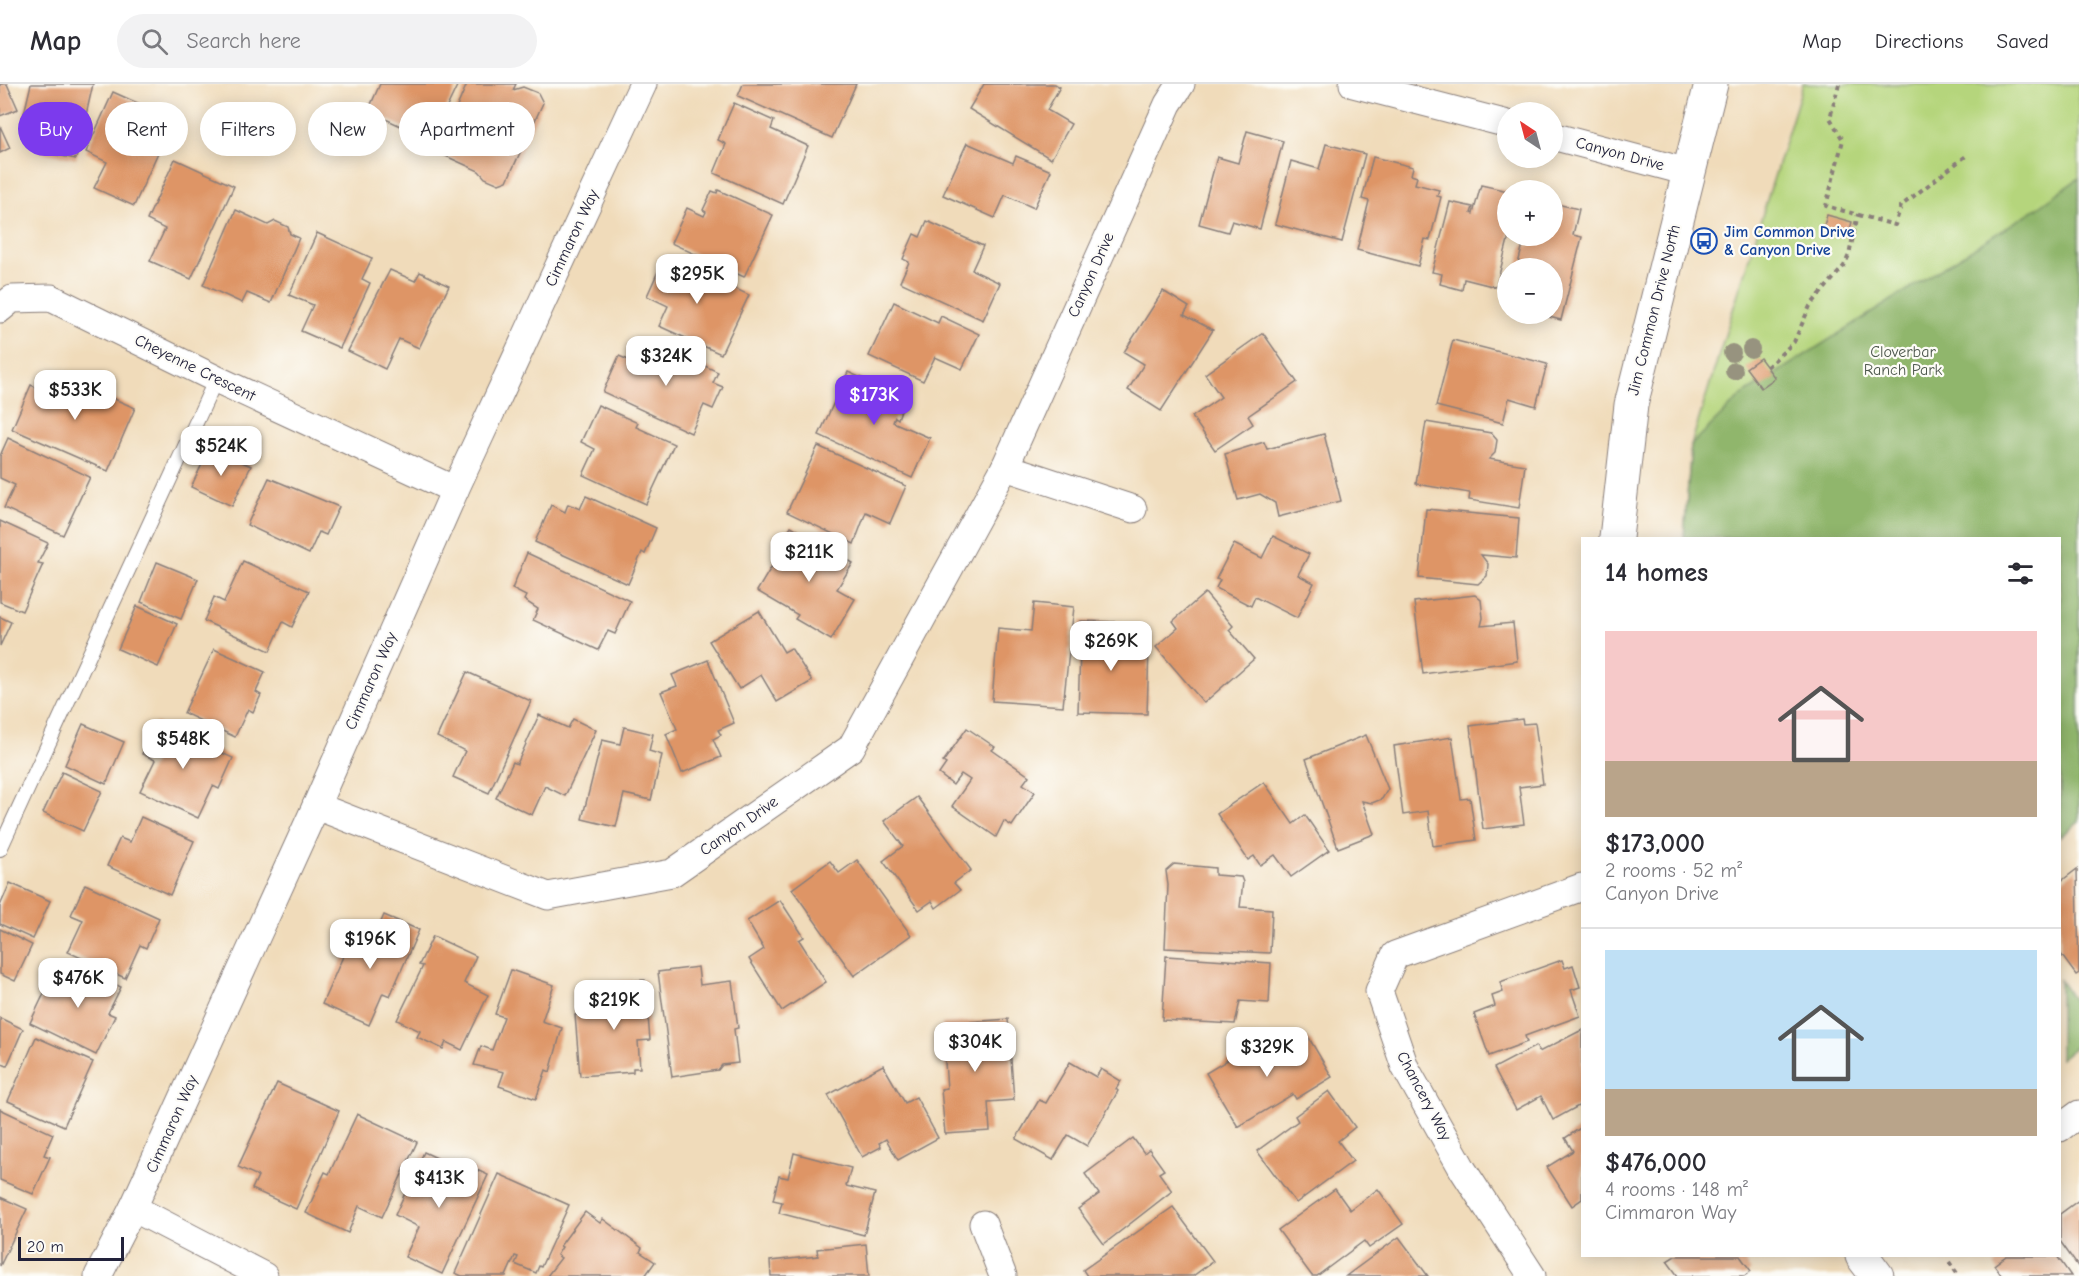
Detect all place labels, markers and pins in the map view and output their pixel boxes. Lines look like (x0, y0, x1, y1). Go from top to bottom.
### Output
place label: Jim Common Drive & Canyon Drive (1724, 223, 1855, 259)
bus stop icon: Jim Common Drive & Canyon Drive (1689, 226, 1719, 256)
pin: $295K (655, 254, 739, 305)
pin: $324K (624, 336, 708, 387)
pin: $533K (33, 370, 117, 421)
pin: $173K (832, 375, 916, 426)
pin: $524K (179, 426, 263, 477)
pin: $211K (767, 532, 851, 583)
pin: $269K (1069, 621, 1153, 672)
pin: $548K (141, 719, 225, 770)
pin: $196K (328, 919, 412, 970)
pin: $476K (36, 958, 120, 1009)
pin: $219K (572, 980, 656, 1031)
pin: $304K (933, 1022, 1017, 1073)
pin: $329K (1225, 1027, 1309, 1078)
pin: $413K (397, 1158, 481, 1209)

